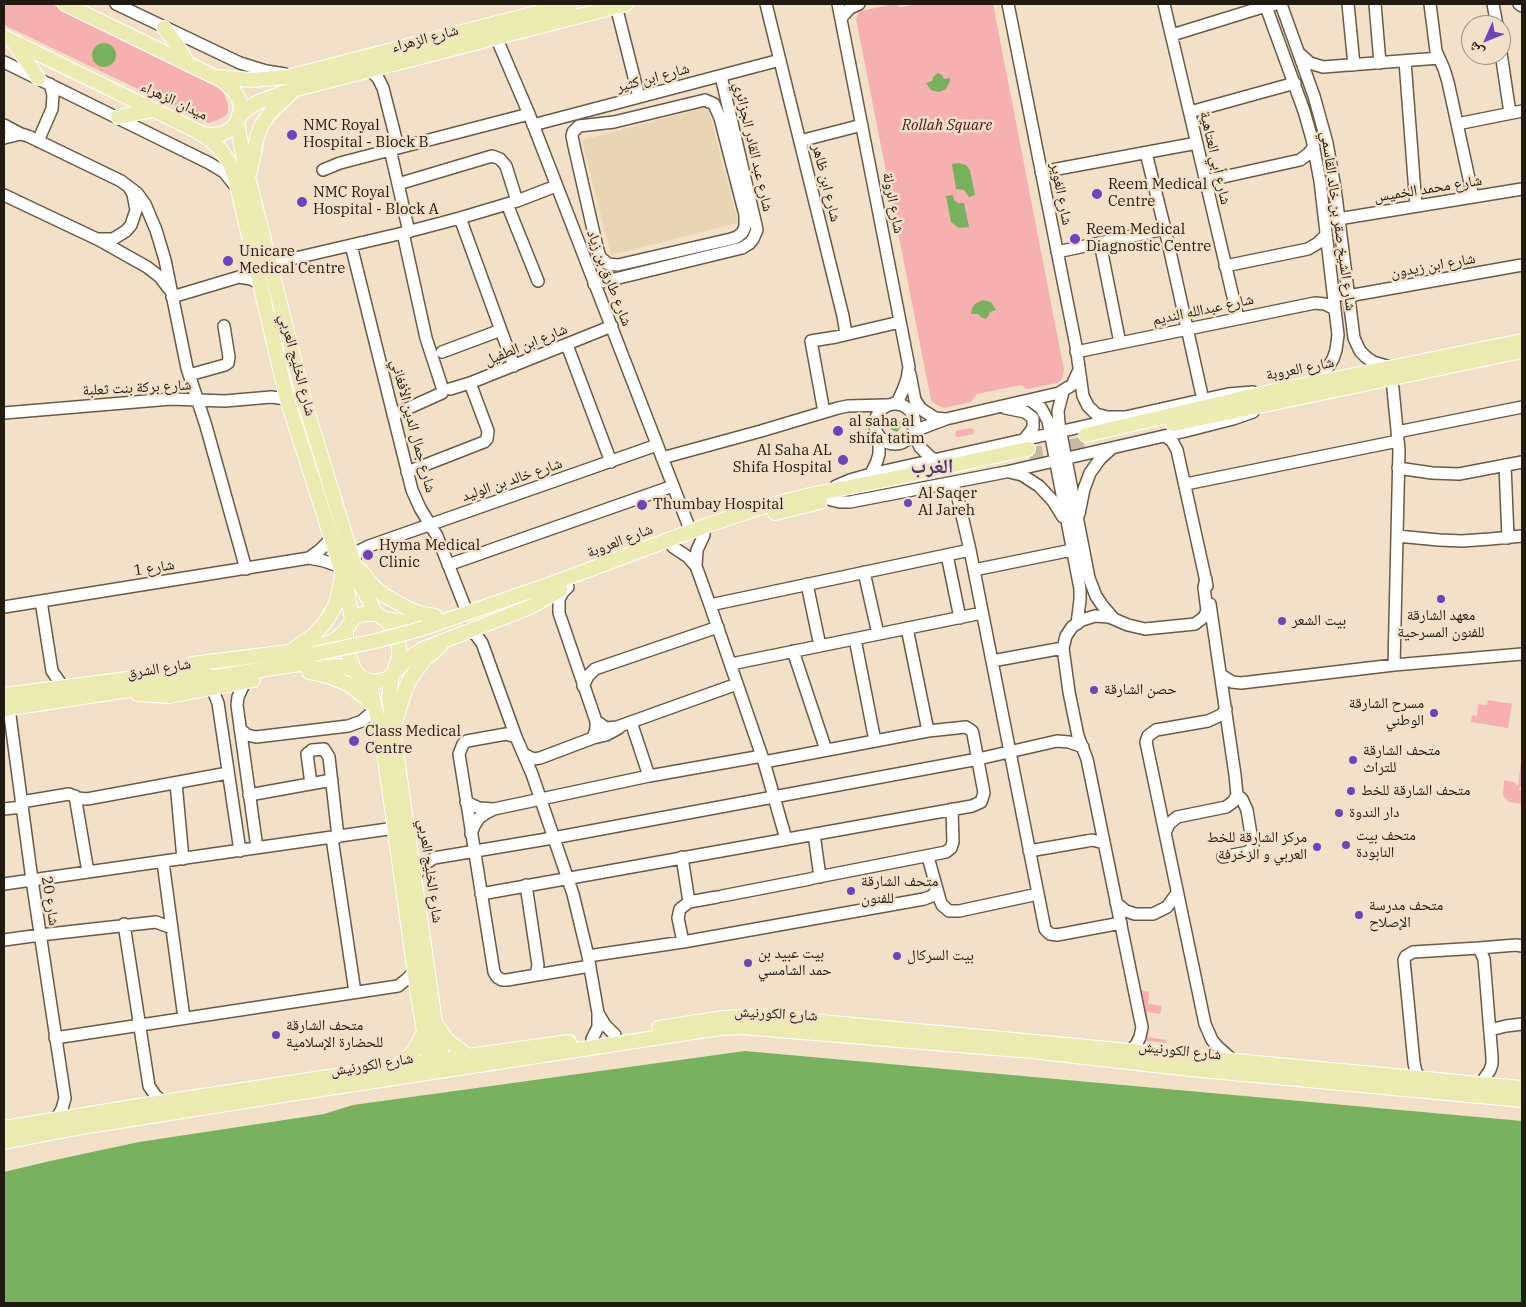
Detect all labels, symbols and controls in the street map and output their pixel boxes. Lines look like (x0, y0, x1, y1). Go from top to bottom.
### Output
north arrow (1461, 15, 1511, 65)
street label: شارع الزهراء (390, 21, 460, 57)
text: ش (1464, 38, 1488, 61)
street label: شارع ابن كثير (614, 60, 692, 96)
street label: ميدان الزهراء (138, 78, 210, 124)
street label: شارع عبد القادر الجزائري (729, 81, 777, 213)
street label: شارع أبي العتاهية (1195, 109, 1235, 207)
place label: NMC Royal Hospital - Block B (303, 117, 429, 152)
park label: Rollah Square (902, 117, 992, 135)
marker: NMC Royal Hospital - Block B (285, 128, 299, 142)
street label: شارع الشيخ صقر بن خالد القاسمي (1316, 130, 1360, 312)
street label: شارع ابن ظاهر (808, 142, 844, 224)
street label: شارع الغوير (1046, 161, 1076, 227)
street label: شارع الرولة (878, 171, 908, 235)
street label: شارع محمد الخميس (1373, 172, 1483, 206)
place label: Reem Medical Centre (1108, 176, 1207, 211)
place label: NMC Royal Hospital - Block A (313, 184, 439, 219)
marker: Reem Medical Centre (1090, 187, 1104, 201)
marker: NMC Royal Hospital - Block A (295, 195, 309, 209)
place label: Reem Medical Diagnostic Centre (1086, 221, 1211, 256)
street label: شارع طارق بن زياد (582, 227, 636, 329)
marker: Reem Medical Diagnostic Centre (1068, 232, 1082, 246)
place label: Unicare Medical Centre (239, 243, 345, 278)
street label: شارع ابن زيدون (1389, 250, 1477, 282)
marker: Unicare Medical Centre (221, 254, 235, 268)
street label: شارع عبدالله النديم (1151, 290, 1255, 330)
street label: شارع الخليج العربي (275, 312, 319, 418)
street label: شارع ابن الطفيل (482, 320, 570, 370)
street label: شارع العروبة (1264, 354, 1336, 384)
street label: شارع جمال الدين الأفغاني (387, 357, 439, 495)
street label: شارع بركة بنت ثعلبة (82, 376, 192, 400)
place label: al saha al shifa tatim (849, 413, 925, 448)
marker: al saha al shifa tatim (831, 424, 845, 438)
place label: Al Saha AL Shifa Hospital (733, 442, 832, 477)
marker: Al Saha AL Shifa Hospital (836, 453, 850, 467)
street label: شارع خالد بن الوليد (459, 454, 565, 506)
district label: الغرب (911, 455, 953, 479)
place label: Al Saqer Al Jareh (918, 485, 977, 520)
place label: Thumbay Hospital (653, 496, 784, 514)
marker: Al Saqer Al Jareh (902, 497, 914, 509)
marker: Thumbay Hospital (635, 498, 649, 512)
street label: شارع العروبة (585, 520, 655, 562)
place label: Hyma Medical Clinic (379, 537, 480, 572)
marker: Hyma Medical Clinic (361, 548, 375, 562)
street label: شارع 1 (132, 556, 176, 580)
marker: معهد الشارقة للفنون المسرحية (1435, 593, 1447, 605)
place label: معهد الشارقة للفنون المسرحية (1398, 607, 1484, 642)
place label: بيت الشعر (1292, 612, 1346, 630)
marker: بيت الشعر (1276, 615, 1288, 627)
street label: شارع الشرق (126, 655, 192, 683)
place label: حصن الشارقة (1104, 681, 1177, 699)
marker: حصن الشارقة (1088, 684, 1100, 696)
place label: مسرح الشارقة الوطني (1349, 695, 1424, 730)
marker: مسرح الشارقة الوطني (1428, 707, 1440, 719)
place label: Class Medical Centre (365, 723, 461, 758)
marker: Class Medical Centre (347, 734, 361, 748)
place label: متحف الشارقة للتراث (1363, 742, 1440, 777)
marker: متحف الشارقة للتراث (1347, 754, 1359, 766)
place label: متحف الشارقة للخط (1361, 782, 1470, 800)
marker: متحف الشارقة للخط (1345, 785, 1357, 797)
place label: دار الندوة (1349, 804, 1399, 822)
marker: دار الندوة (1333, 807, 1345, 819)
street label: شارع الخليج العربي (414, 818, 446, 924)
place label: متحف بيت النابودة (1356, 827, 1416, 862)
place label: مركز الشارقة للخط العربي و الزخرفة (1207, 829, 1307, 864)
marker: متحف بيت النابودة (1340, 839, 1352, 851)
marker: مركز الشارقة للخط العربي و الزخرفة (1311, 841, 1323, 853)
place label: متحف الشارقة للفنون (861, 873, 938, 908)
street label: شارع 20 (37, 875, 63, 927)
marker: متحف الشارقة للفنون (845, 885, 857, 897)
place label: متحف مدرسة الإصلاح (1369, 897, 1443, 932)
marker: متحف مدرسة الإصلاح (1353, 909, 1365, 921)
place label: بيت عبيد بن حمد الشامسي (758, 945, 832, 980)
place label: بيت السركال (907, 947, 974, 965)
marker: بيت السركال (891, 950, 903, 962)
marker: بيت عبيد بن حمد الشامسي (742, 957, 754, 969)
street label: شارع الكورنيش (734, 1003, 818, 1025)
place label: متحف الشارقة للحضارة الإسلامية (286, 1017, 383, 1052)
marker: متحف الشارقة للحضارة الإسلامية (270, 1029, 282, 1041)
street label: شارع الكورنيش (1138, 1038, 1222, 1064)
street label: شارع الكورنيش (329, 1050, 415, 1080)

